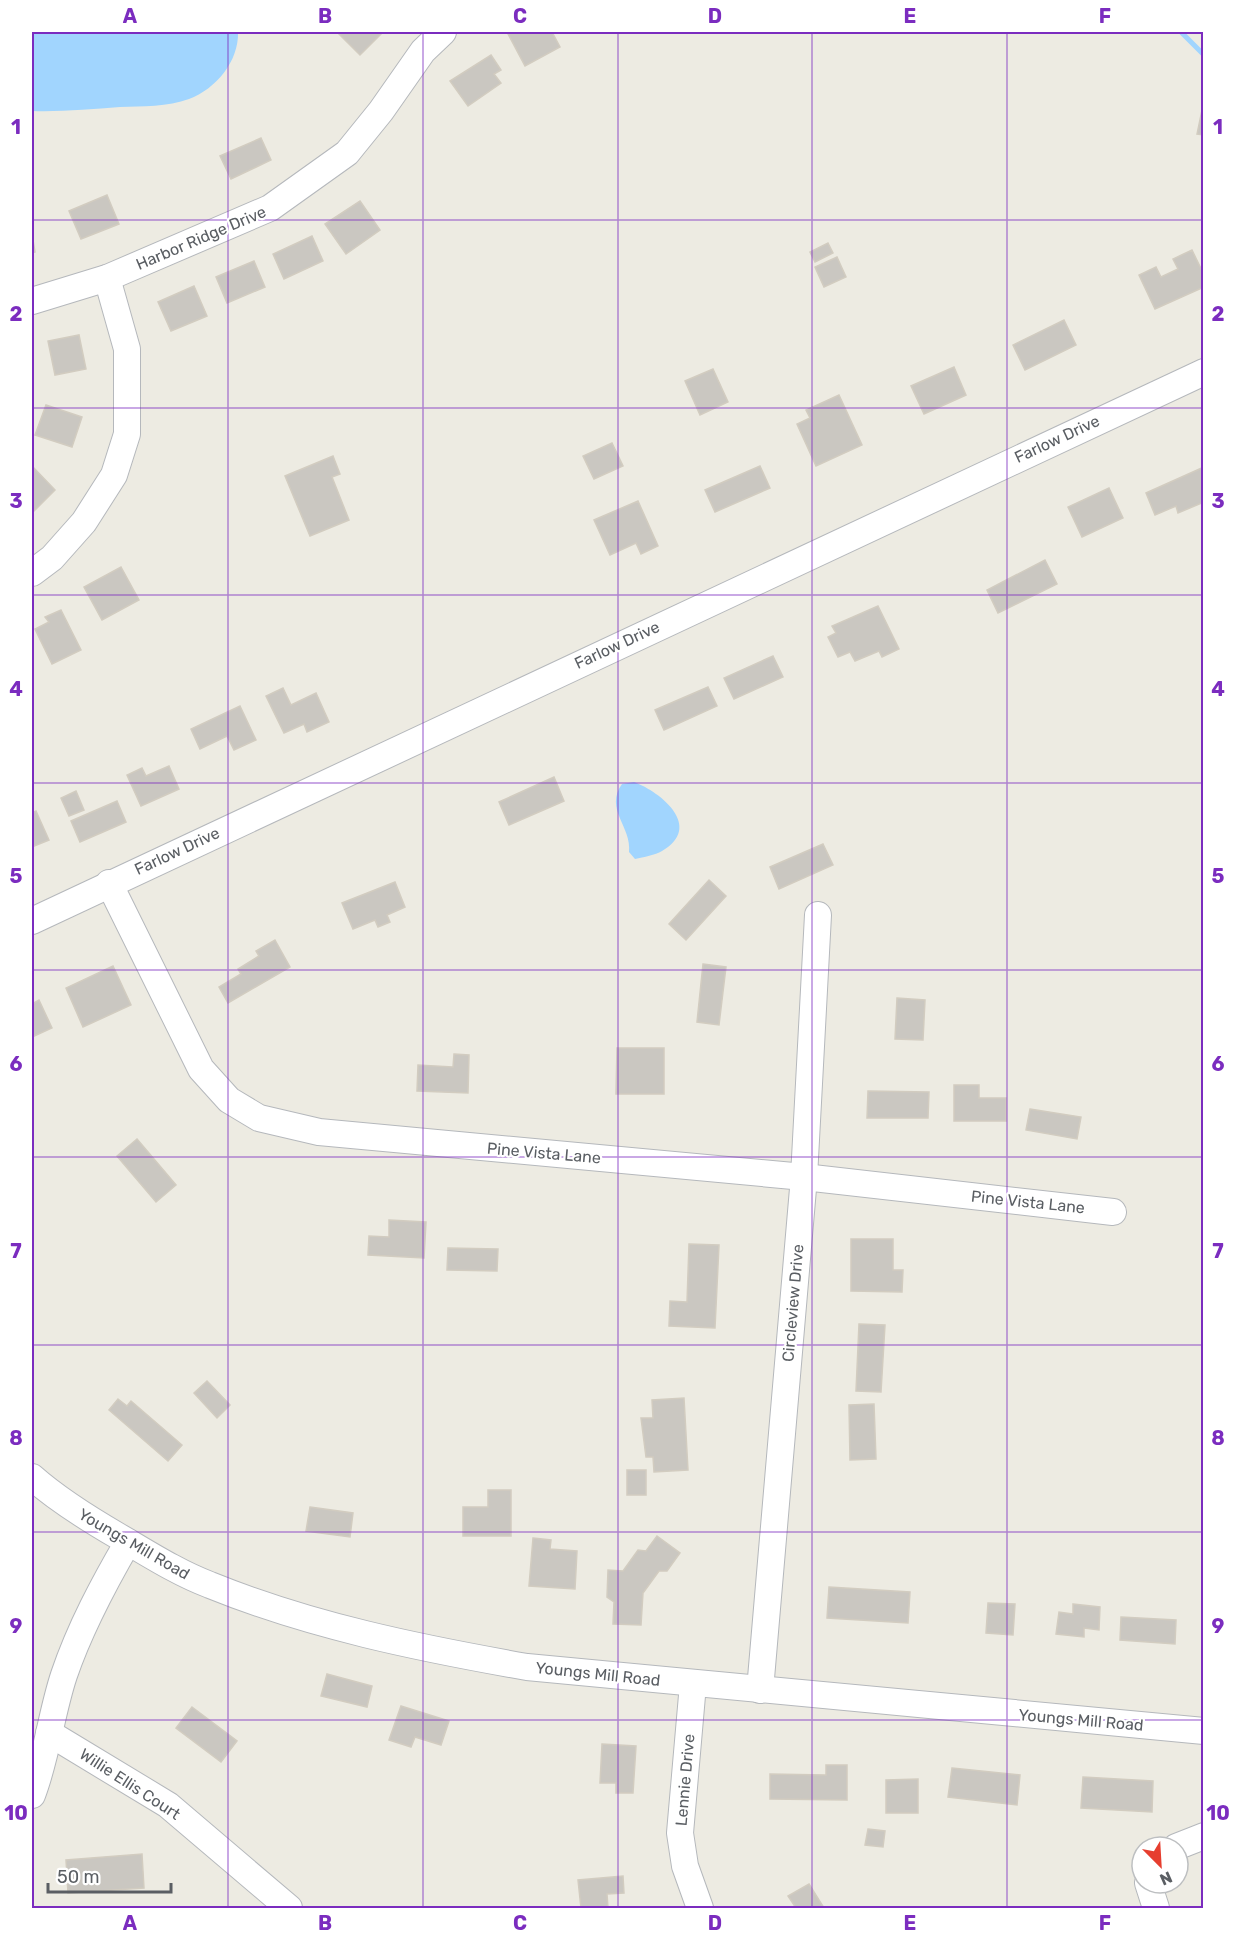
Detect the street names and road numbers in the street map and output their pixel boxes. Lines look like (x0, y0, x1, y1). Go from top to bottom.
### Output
street label: Harbor Ridge Drive (133, 202, 269, 274)
street label: Farlow Drive (1012, 411, 1103, 467)
street label: Farlow Drive (572, 617, 663, 673)
street label: Farlow Drive (132, 823, 223, 879)
street label: Pine Vista Lane (486, 1139, 602, 1167)
street label: Pine Vista Lane (970, 1187, 1086, 1217)
street label: Circleview Drive (778, 1243, 808, 1363)
street label: Youngs Mill Road (75, 1504, 193, 1584)
street label: Youngs Mill Road (535, 1658, 661, 1690)
street label: Youngs Mill Road (1018, 1705, 1144, 1735)
street label: Lennie Drive (672, 1733, 698, 1827)
street label: Willie Ellis Court (76, 1744, 184, 1824)

